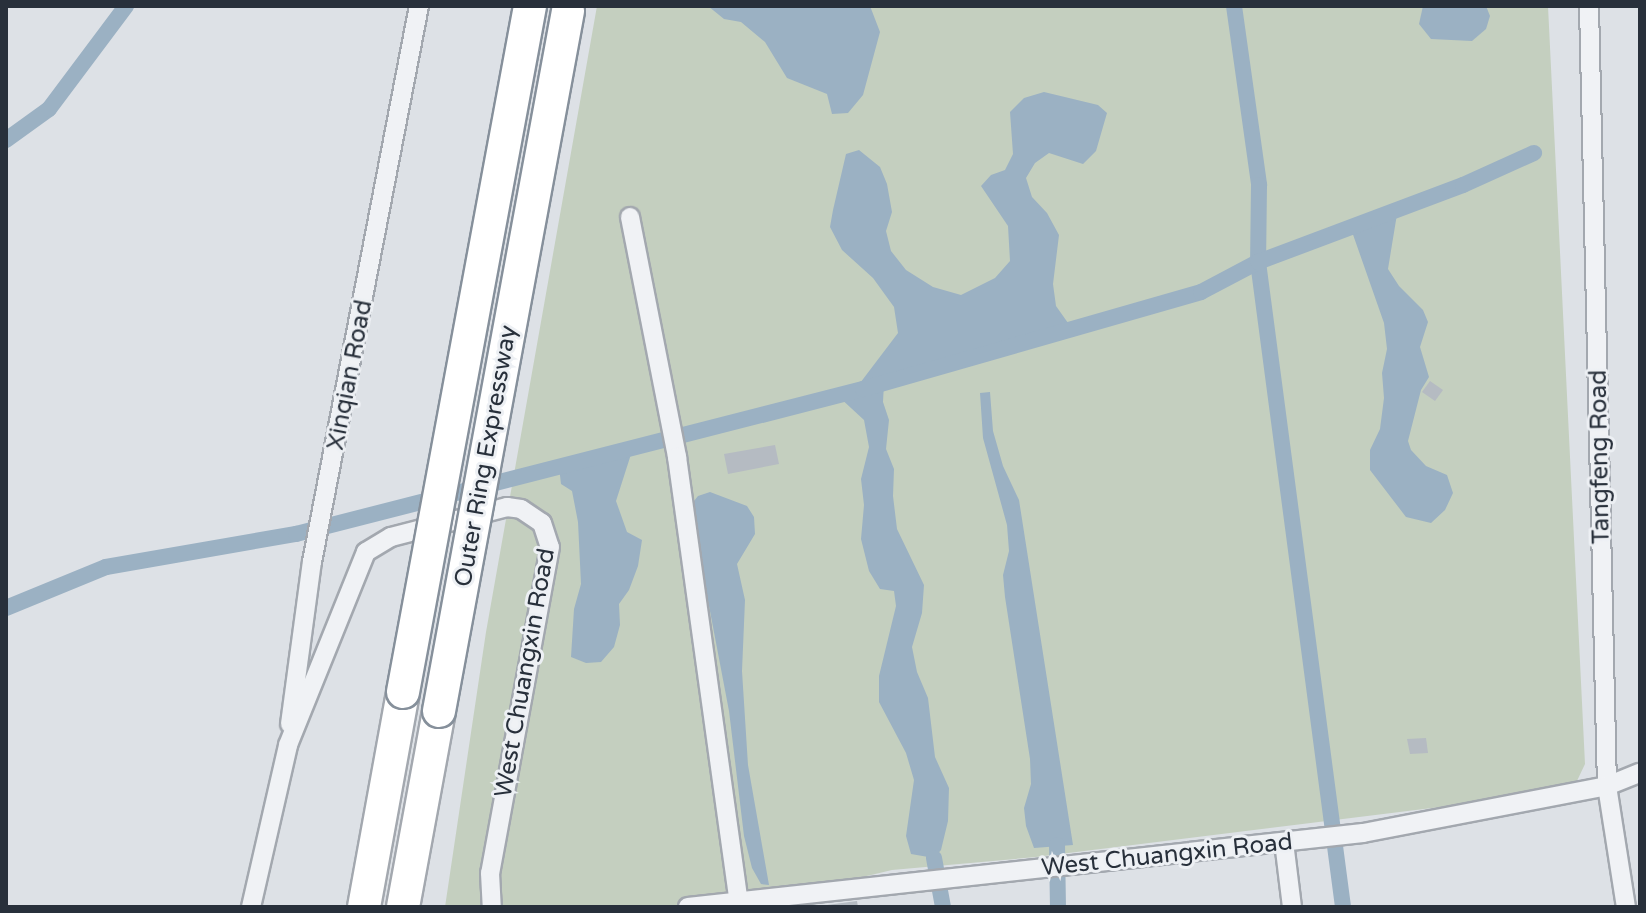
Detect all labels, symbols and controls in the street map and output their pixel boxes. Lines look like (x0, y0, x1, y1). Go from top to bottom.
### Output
street label: Xinqian Road (321, 297, 379, 453)
street label: Outer Ring Expressway (449, 323, 523, 589)
street label: Tangfeng Road (1584, 370, 1616, 544)
street label: West Chuangxin Road (489, 546, 561, 800)
street label: West Chuangxin Road (1040, 827, 1294, 883)

